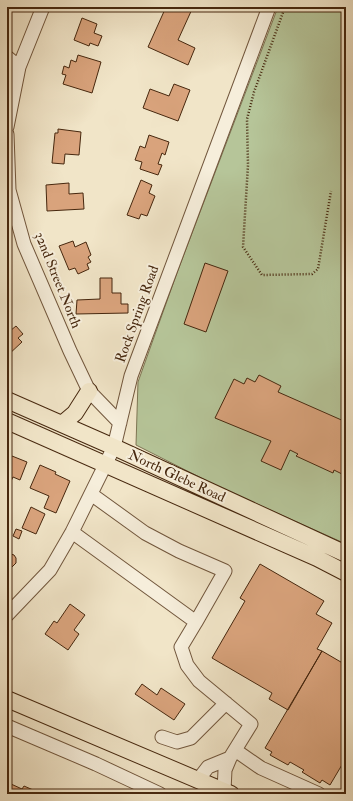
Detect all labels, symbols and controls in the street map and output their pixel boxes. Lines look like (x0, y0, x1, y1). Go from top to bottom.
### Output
street label: 32nd Street North (31, 229, 85, 331)
street label: Rock Spring Road (112, 263, 163, 365)
street label: North Glebe Road (126, 446, 228, 506)

